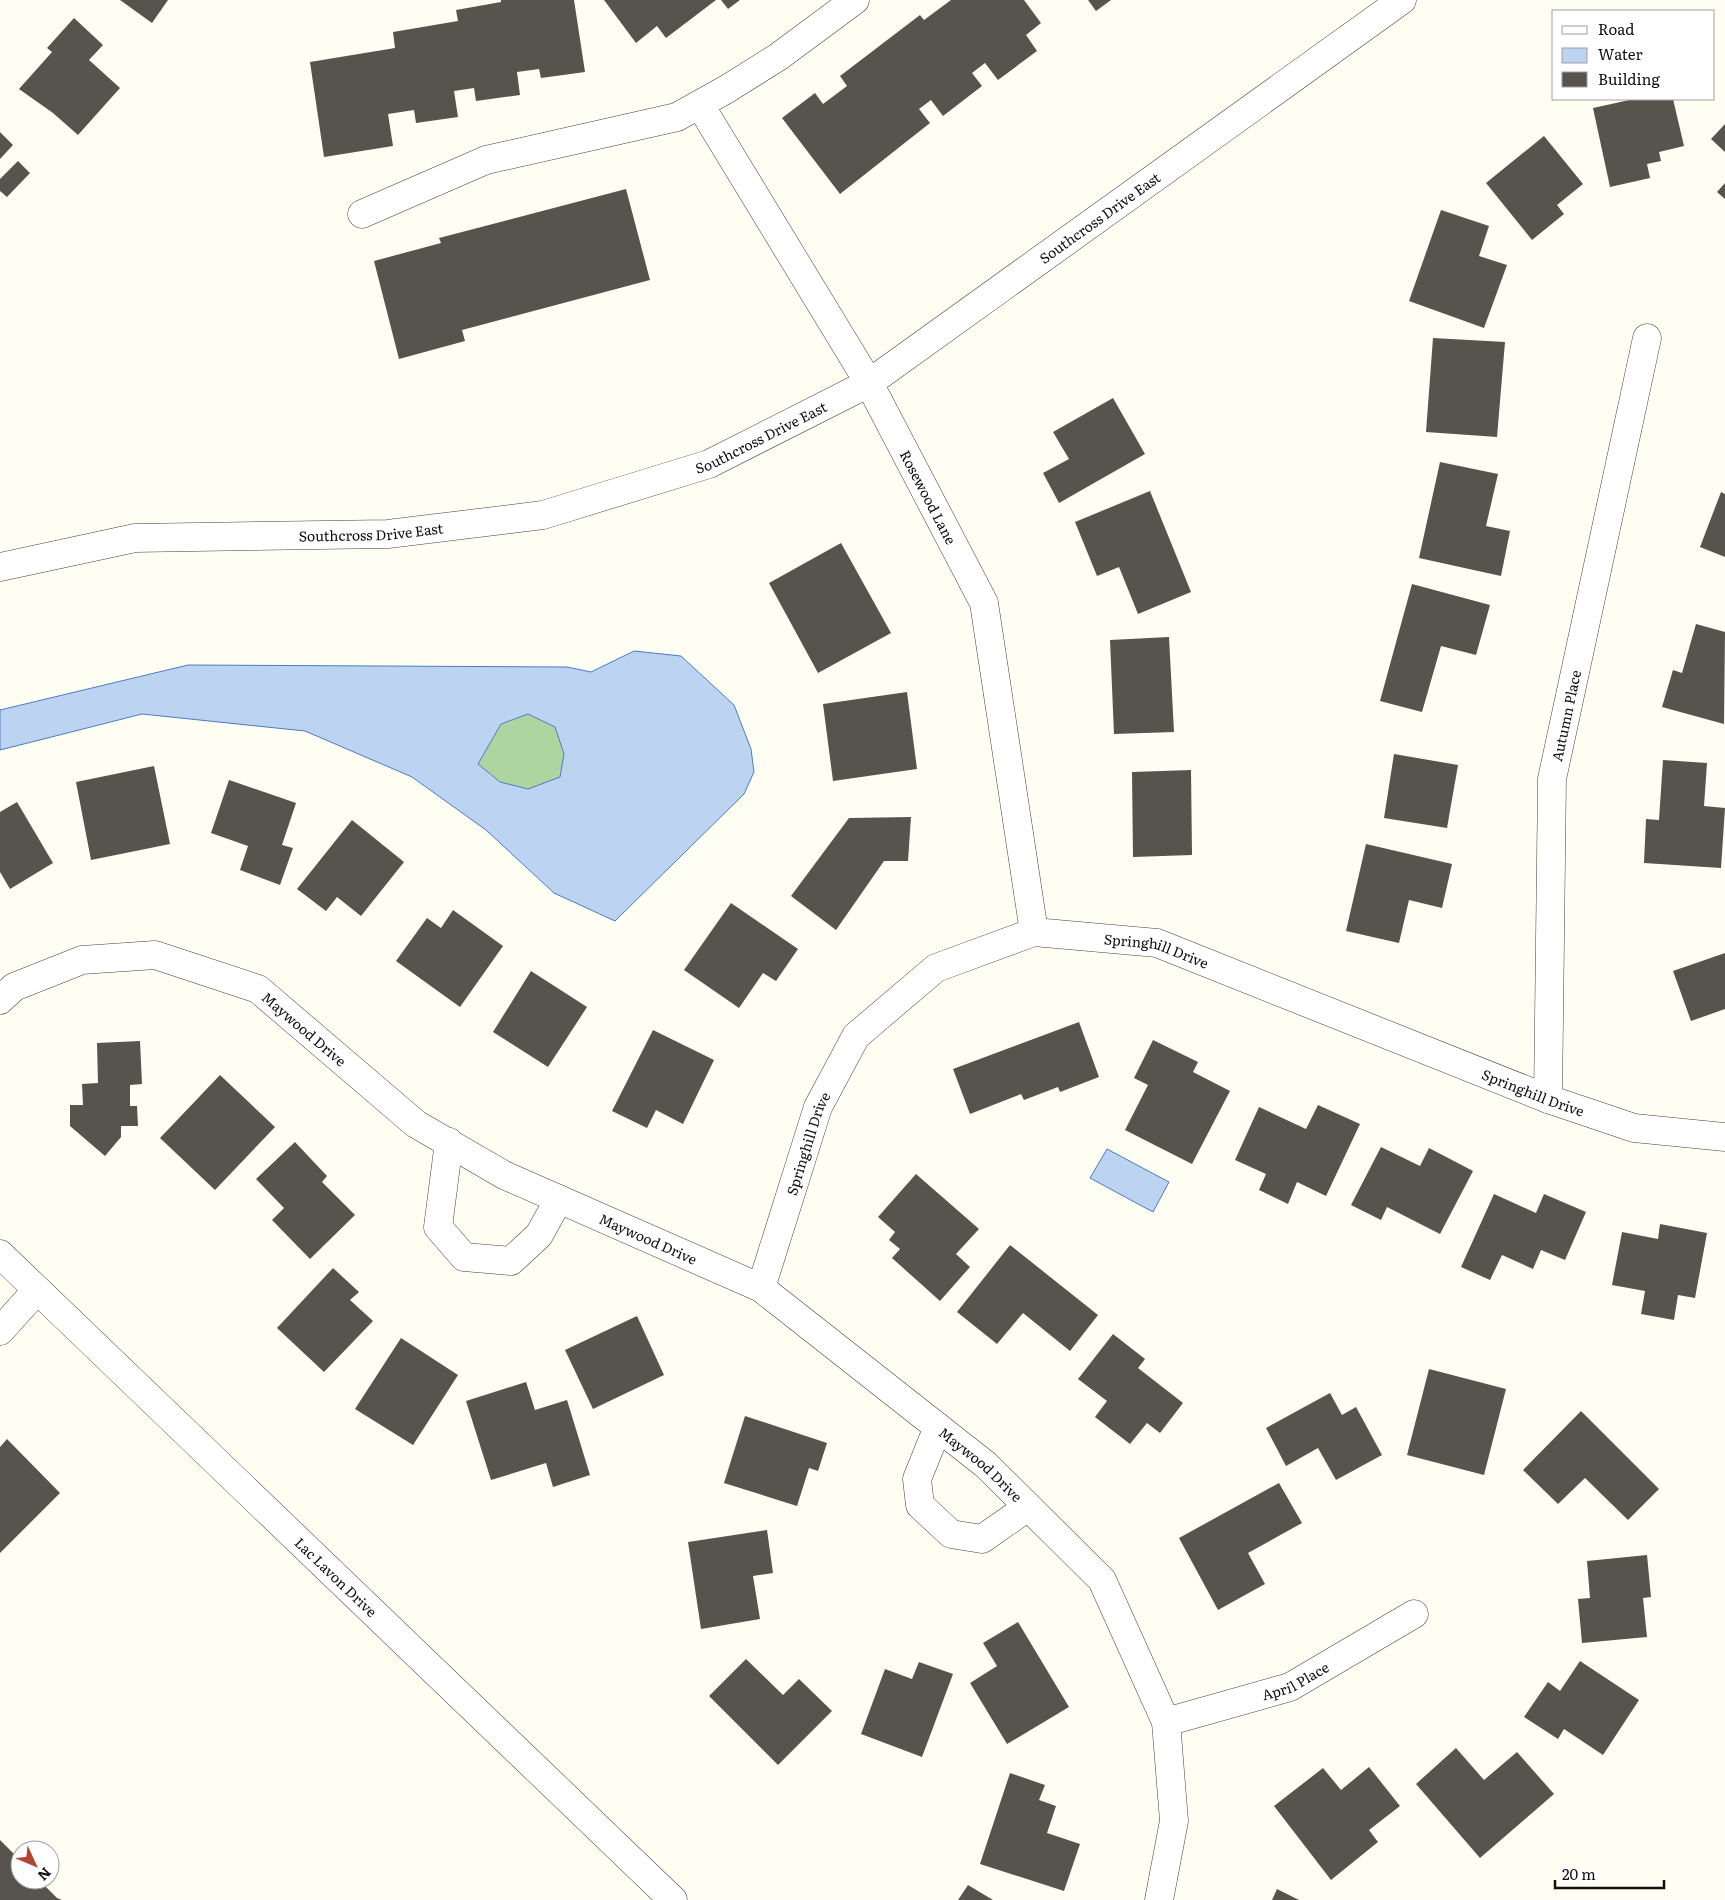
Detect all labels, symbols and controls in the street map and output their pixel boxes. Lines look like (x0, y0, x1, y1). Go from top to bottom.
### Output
legend (1552, 10, 1715, 100)
text: Road (1598, 17, 1634, 40)
text: Water (1598, 42, 1643, 65)
text: Building (1598, 67, 1660, 90)
street label: Southcross Drive East (1035, 167, 1164, 268)
street label: Southcross Drive East (692, 396, 830, 478)
street label: Rosewood Lane (896, 446, 961, 548)
street label: Southcross Drive East (298, 517, 444, 545)
street label: Autumn Place (1546, 668, 1585, 763)
street label: Springhill Drive (1103, 928, 1212, 973)
street label: Maywood Drive (258, 987, 351, 1070)
street label: Springhill Drive (1479, 1064, 1587, 1121)
street label: Springhill Drive (781, 1088, 835, 1198)
street label: Maywood Drive (596, 1208, 700, 1269)
street label: Maywood Drive (935, 1422, 1027, 1506)
street label: Lac Lavon Drive (291, 1532, 382, 1621)
street label: April Place (1259, 1656, 1332, 1704)
north arrow (10, 1840, 60, 1890)
scale bar (1555, 1858, 1664, 1890)
text: 20 m (1562, 1862, 1596, 1885)
text: N (34, 1864, 56, 1886)

